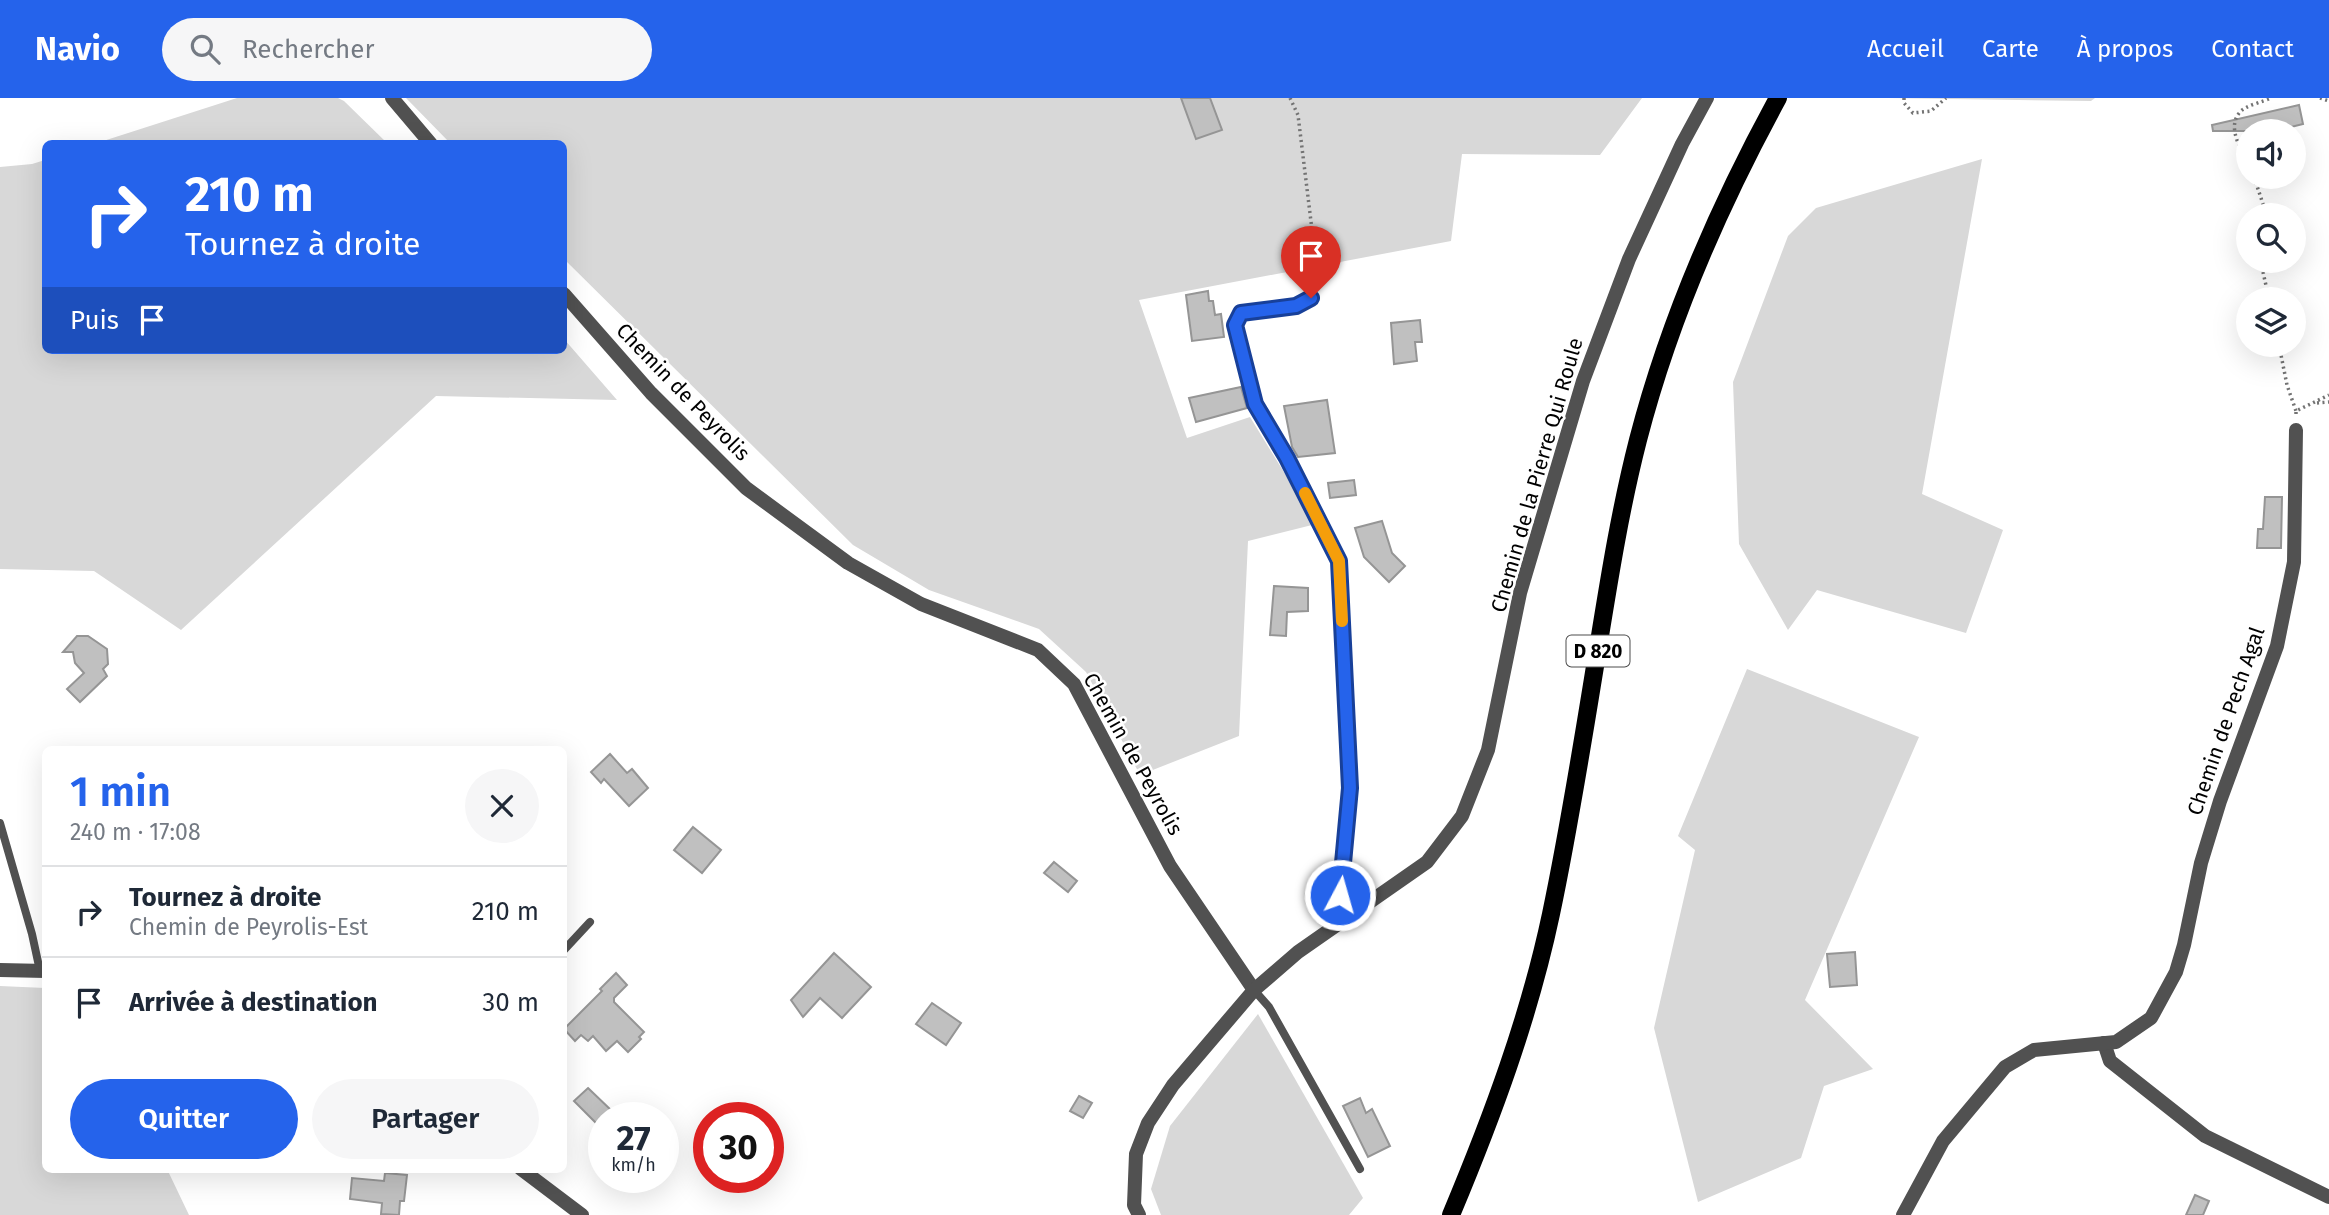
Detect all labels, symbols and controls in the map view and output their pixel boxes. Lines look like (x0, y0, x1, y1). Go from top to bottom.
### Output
search box (162, 18, 652, 81)
text: Navio (35, 29, 120, 69)
icon: search (186, 30, 224, 68)
text: Rechercher (242, 34, 374, 65)
text: Accueil (1867, 35, 1944, 63)
text: Carte (1982, 35, 2039, 63)
text: À propos (2077, 35, 2173, 63)
text: Contact (2211, 35, 2294, 63)
map controls (2236, 119, 2306, 357)
button: sound (2236, 119, 2306, 189)
text: 210 m (185, 165, 314, 224)
icon: right (70, 168, 161, 259)
button: search (2236, 203, 2306, 273)
text: Tournez à droite (185, 225, 421, 263)
pin (1281, 226, 1341, 298)
icon: arrive (1292, 237, 1330, 275)
button: layers (2236, 287, 2306, 357)
icon: arrive (133, 301, 171, 339)
text: Puis (70, 305, 119, 336)
street label: Chemin de Peyrolis (611, 318, 756, 466)
street label: Chemin de la Pierre Qui Roule (1485, 335, 1589, 615)
street label: Chemin de Pech Agal (2182, 623, 2270, 819)
road number: D 820 (1566, 636, 1630, 666)
street label: Chemin de Peyrolis (1078, 668, 1188, 840)
text: 1 min (70, 767, 171, 817)
button: close (465, 769, 539, 843)
text: 240 m · 17:08 (70, 818, 201, 846)
position arrow (1303, 858, 1377, 932)
text: Tournez à droite (129, 882, 321, 913)
icon: right (70, 893, 108, 931)
text: 210 m (472, 896, 539, 927)
text: Chemin de Peyrolis-Est (129, 913, 368, 941)
icon: arrive (70, 984, 108, 1022)
text: Arrivée à destination (129, 987, 378, 1018)
text: 30 m (482, 987, 539, 1018)
button: Quitter (70, 1079, 298, 1159)
button: Partager (312, 1079, 539, 1159)
speed limit sign: 30 (693, 1102, 784, 1193)
text: 27 (616, 1117, 651, 1159)
text: km/h (611, 1154, 656, 1176)

